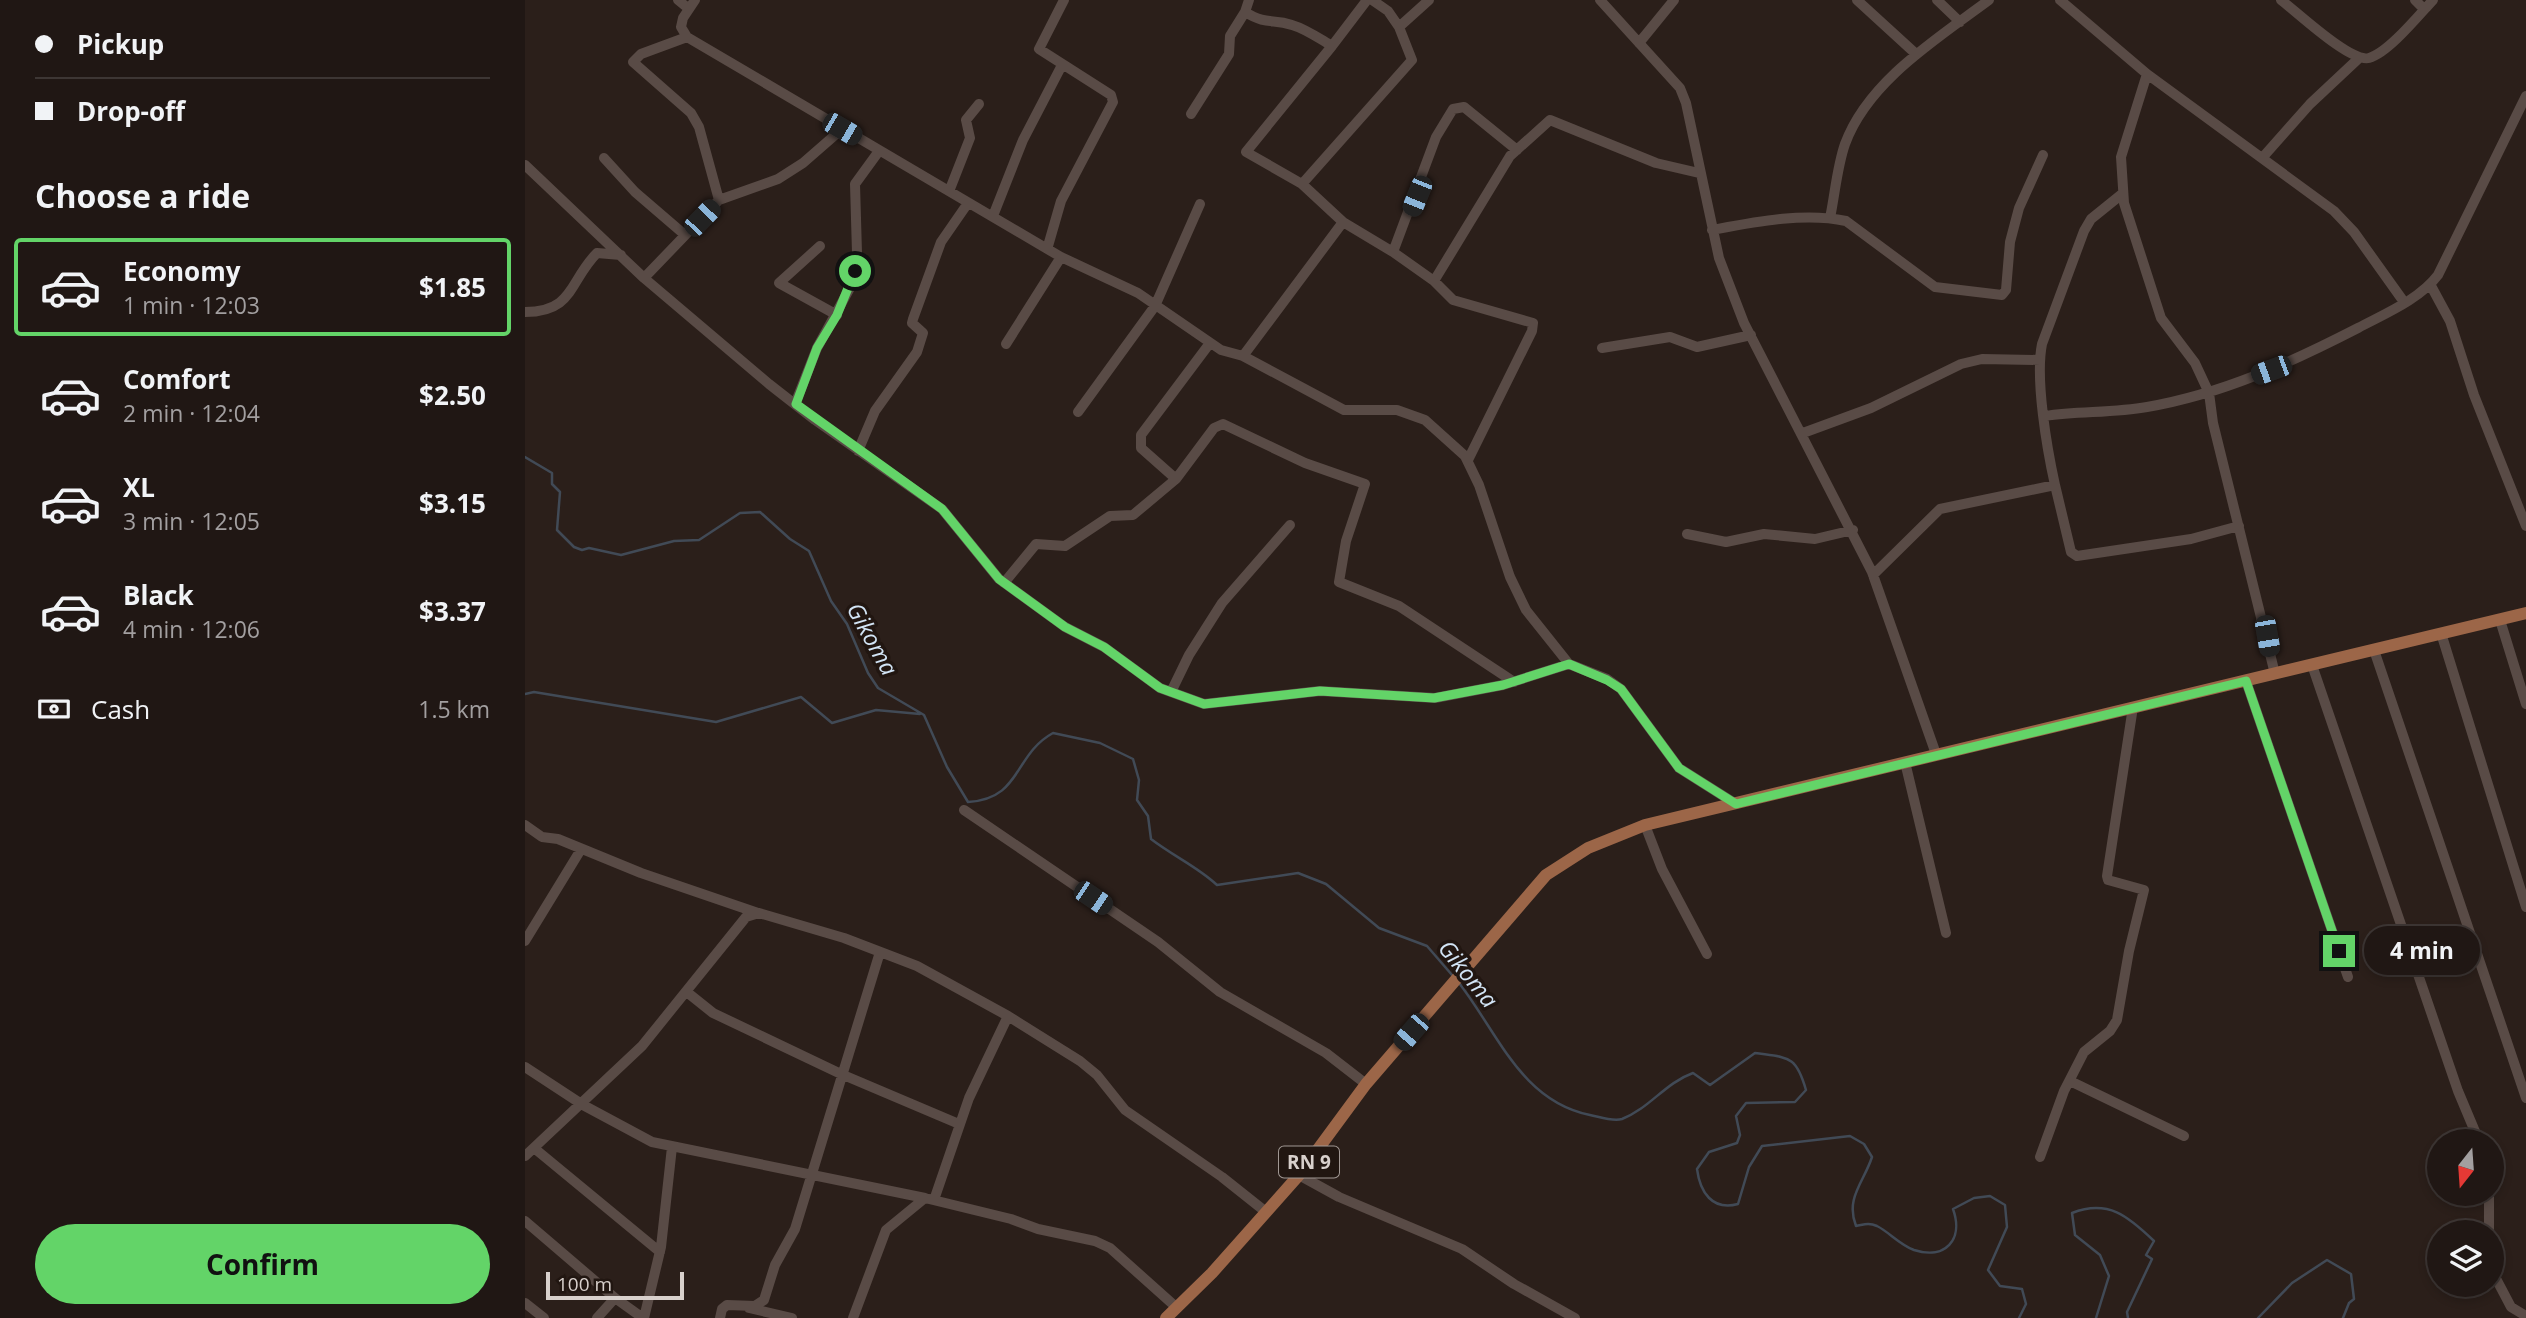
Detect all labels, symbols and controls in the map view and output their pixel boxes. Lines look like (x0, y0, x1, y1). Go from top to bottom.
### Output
text: Pickup (77, 26, 164, 62)
text: Drop-off (77, 93, 185, 129)
car (819, 109, 866, 149)
car (1400, 173, 1435, 219)
text: Choose a ride (35, 174, 250, 217)
car (680, 196, 725, 240)
text: Economy (123, 253, 241, 289)
route start (839, 255, 871, 287)
icon: car (39, 256, 102, 319)
text: $1.85 (419, 269, 486, 305)
text: 1 min · 12:03 (123, 289, 260, 321)
car (2248, 353, 2295, 387)
text: Comfort (123, 361, 230, 397)
icon: car (39, 364, 102, 427)
text: $2.50 (419, 377, 486, 413)
text: 2 min · 12:04 (123, 397, 260, 429)
text: XL (123, 469, 155, 505)
icon: car (39, 472, 102, 535)
text: $3.15 (419, 485, 486, 521)
text: 3 min · 12:05 (123, 505, 260, 537)
text: Black (123, 577, 194, 613)
icon: car (39, 580, 102, 643)
text: $3.37 (419, 593, 486, 629)
water label: Gikoma (840, 596, 906, 681)
text: 4 min · 12:06 (123, 613, 260, 645)
car (2254, 613, 2281, 659)
icon: cash (35, 690, 73, 728)
text: Cash (91, 691, 150, 727)
text: 1.5 km (418, 693, 490, 725)
car (1070, 878, 1117, 918)
callout: 4 min (2364, 926, 2479, 976)
water label: Gikoma (1432, 933, 1506, 1014)
text: 4 min (2390, 934, 2454, 966)
route end (2323, 935, 2355, 967)
car (1390, 1009, 1433, 1055)
north arrow (2427, 1129, 2504, 1206)
map controls (2427, 1129, 2504, 1297)
road number: RN 9 (1279, 1146, 1339, 1178)
button: layers (2427, 1220, 2504, 1297)
button: Confirm (35, 1224, 490, 1304)
scale bar (546, 1269, 684, 1301)
text: 100 m (557, 1271, 612, 1297)

